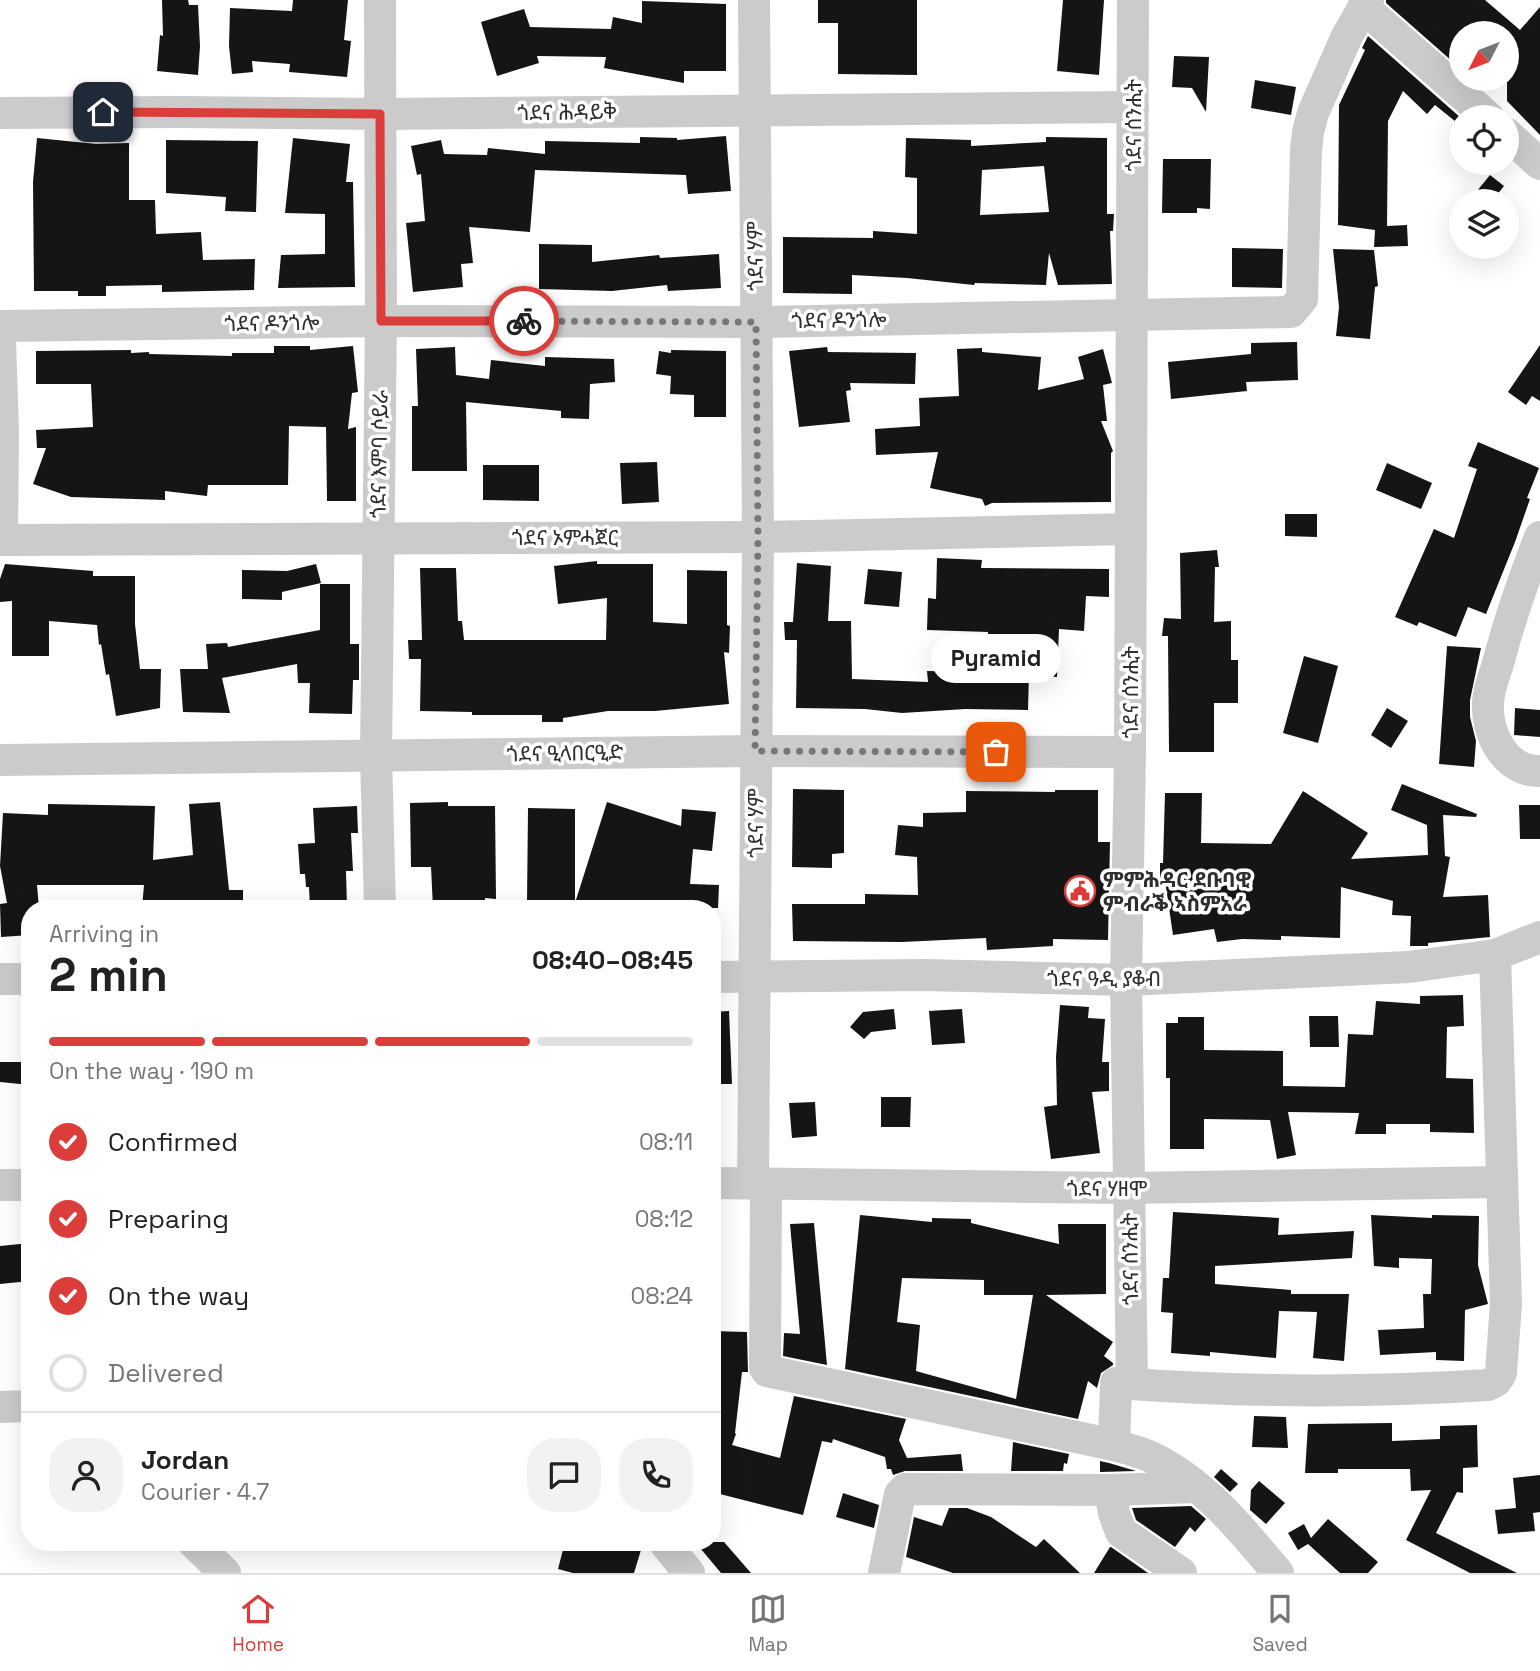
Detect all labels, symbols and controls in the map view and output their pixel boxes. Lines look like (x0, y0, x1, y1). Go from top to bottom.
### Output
north arrow (1449, 21, 1519, 91)
map controls (1449, 21, 1519, 259)
street label: ጎደና ሰንሒት (1120, 78, 1147, 171)
pin (73, 82, 133, 142)
icon: home (84, 93, 122, 131)
street label: ጎደና ሕዳይቅ (517, 98, 617, 126)
button: locate (1449, 105, 1519, 175)
button: layers (1449, 189, 1519, 259)
street label: ጎደና ሃም (741, 221, 769, 291)
courier (489, 286, 559, 356)
icon: bike (505, 302, 543, 340)
street label: ጎደና ዶንጎሎ (791, 306, 887, 334)
street label: ጎደና ዶንጎሎ (224, 309, 320, 337)
street label: ጎደና እምባ ሶይራ (364, 390, 394, 518)
street label: ጎደና ኦምሓጀር (512, 524, 619, 551)
callout: Pyramid (931, 633, 1061, 682)
text: Pyramid (951, 643, 1041, 673)
street label: ጎደና ሰንሒት (1117, 645, 1144, 738)
pin (966, 722, 1026, 782)
icon: bag (977, 733, 1015, 771)
street label: ጎደና ዒላበርዒድ (506, 738, 624, 768)
street label: ጎደና ሃም (742, 788, 769, 858)
place label: ምምሕዳር ደቡባዊ ምብራቕ ኣስምአራ (1103, 866, 1252, 917)
public building icon: ምምሕዳር ደቡባዊ ምብራቕ ኣስምአራ (1063, 874, 1097, 908)
text: Arriving in (49, 919, 159, 949)
text: 08:40–08:45 (532, 943, 693, 977)
text: 2 min (49, 946, 168, 1004)
street label: ጎደና ዓዲ ያቆብ (1047, 965, 1161, 992)
text: On the way · 190 m (49, 1056, 254, 1086)
icon: check (49, 1123, 87, 1161)
text: Confirmed (108, 1125, 238, 1159)
text: 08:11 (639, 1127, 693, 1157)
street label: ጎደና ሃዘሞ (1067, 1175, 1147, 1202)
icon: check (49, 1200, 87, 1238)
text: Preparing (108, 1202, 229, 1236)
text: 08:12 (635, 1204, 693, 1234)
street label: ጎደና ሰንሒት (1116, 1212, 1144, 1305)
icon: check (49, 1277, 87, 1315)
text: On the way (108, 1279, 249, 1313)
text: 08:24 (631, 1281, 693, 1311)
text: Delivered (108, 1356, 224, 1390)
button: person (49, 1438, 123, 1512)
button: chat (527, 1438, 601, 1512)
button: phone (619, 1438, 693, 1512)
text: Jordan (141, 1443, 229, 1477)
text: Courier · 4.7 (141, 1477, 269, 1507)
tab: Home (232, 1590, 284, 1657)
tab: Map (748, 1590, 788, 1657)
tab: Saved (1252, 1590, 1308, 1657)

